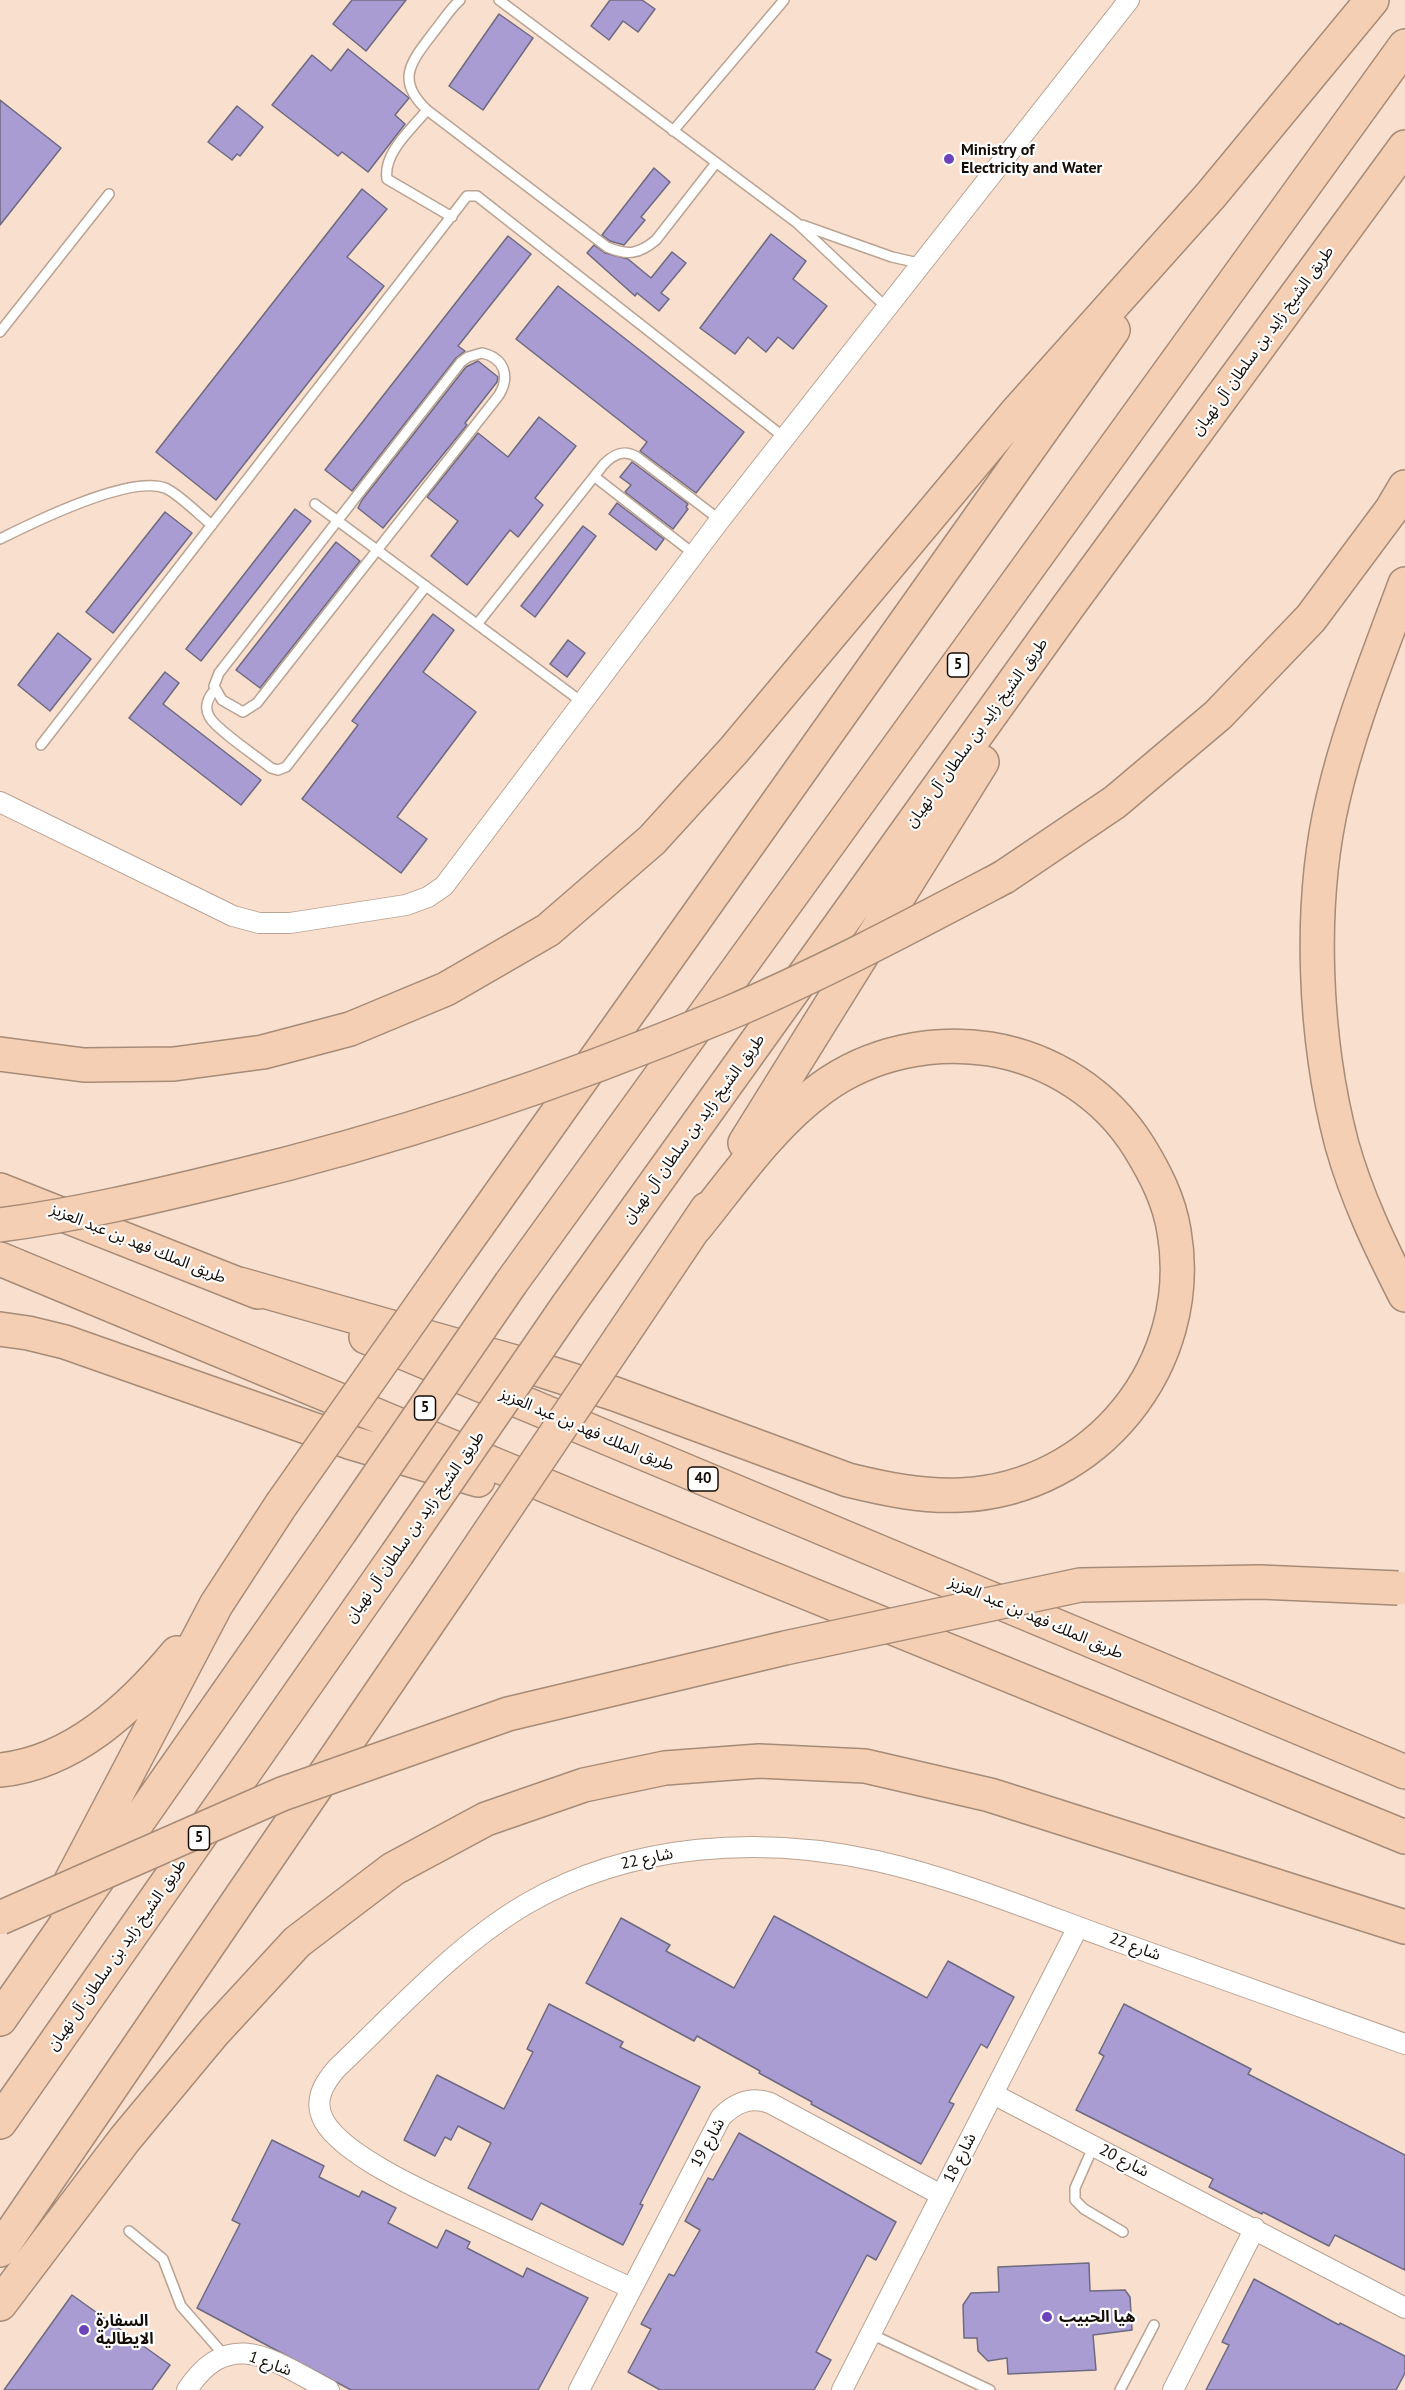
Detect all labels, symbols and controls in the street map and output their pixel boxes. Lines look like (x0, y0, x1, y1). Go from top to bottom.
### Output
place label: Ministry of Electricity and Water (961, 140, 1102, 178)
marker: Ministry of Electricity and Water (942, 152, 956, 166)
street label: طريق الشيخ زايد بن سلطان آل نهيان (1188, 242, 1338, 440)
street label: طريق الشيخ زايد بن سلطان آل نهيان (902, 634, 1052, 832)
road number: 5 (948, 653, 968, 677)
street label: طريق الشيخ زايد بن سلطان آل نهيان (619, 1030, 769, 1228)
street label: طريق الملك فهد بن عبد العزيز (47, 1200, 229, 1288)
street label: طريق الملك فهد بن عبد العزيز (497, 1385, 677, 1475)
road number: 5 (414, 1396, 436, 1420)
street label: طريق الشيخ زايد بن سلطان آل نهيان (341, 1427, 489, 1627)
road number: 40 (688, 1467, 718, 1491)
street label: طريق الملك فهد بن عبد العزيز (946, 1573, 1126, 1663)
road number: 5 (188, 1826, 210, 1850)
street label: شارع 22 (619, 1844, 675, 1874)
street label: طريق الشيخ زايد بن سلطان آل نهيان (43, 1855, 191, 2055)
street label: شارع 22 (1107, 1929, 1163, 1965)
street label: شارع 19 (687, 2115, 729, 2171)
street label: شارع 18 (939, 2130, 981, 2186)
street label: شارع 20 (1096, 2140, 1152, 2182)
place label: هيا الحبيب (1059, 2307, 1135, 2327)
marker: هيا الحبيب (1040, 2310, 1054, 2324)
place label: السفارة الايطالية (96, 2311, 154, 2349)
marker: السفارة الايطالية (77, 2323, 91, 2337)
street label: شارع 1 (246, 2347, 294, 2381)

